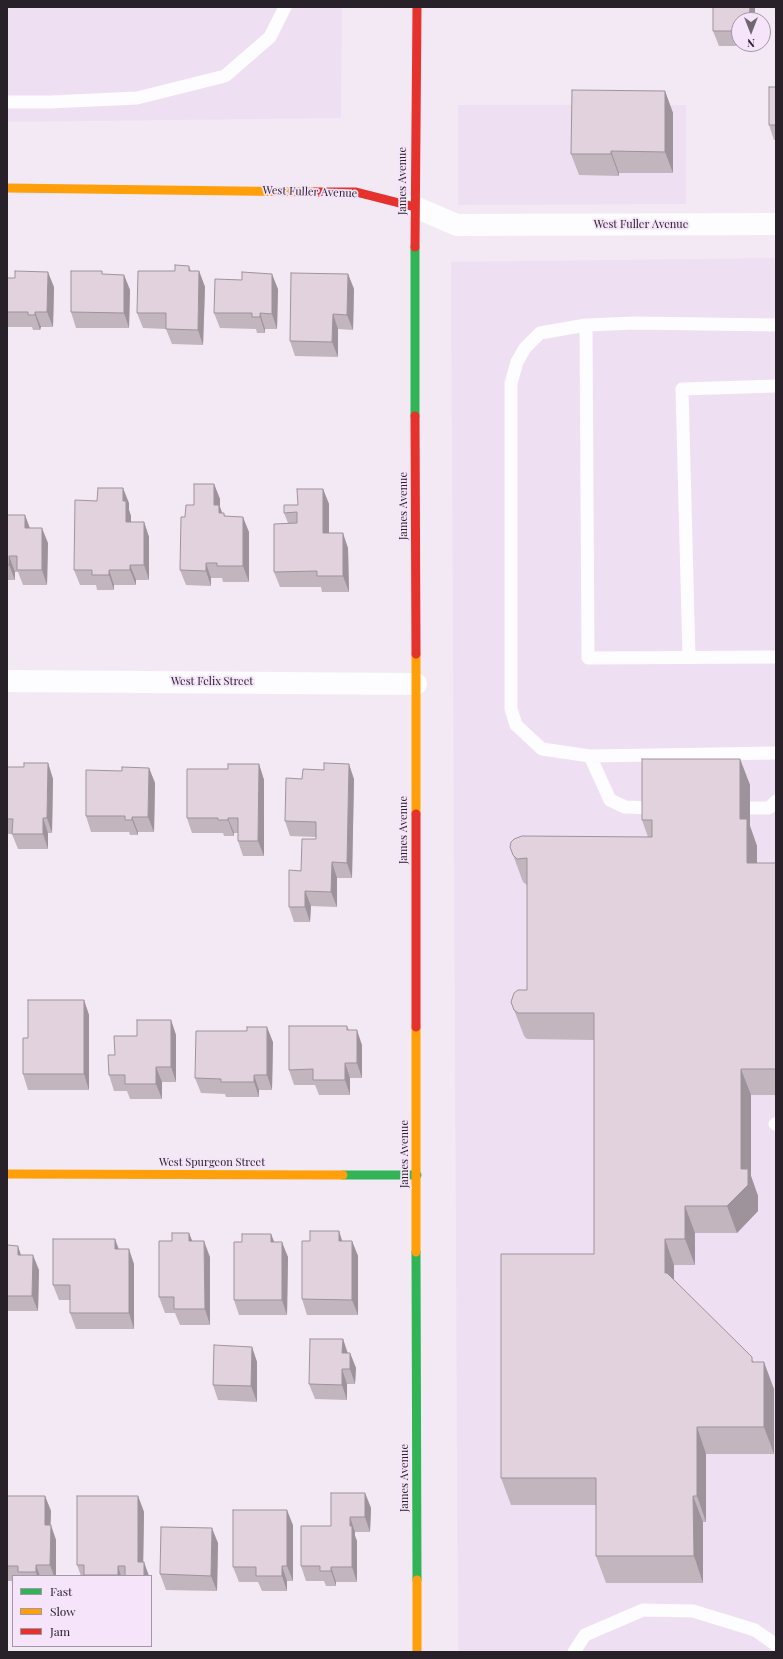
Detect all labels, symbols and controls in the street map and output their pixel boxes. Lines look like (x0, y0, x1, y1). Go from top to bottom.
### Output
north arrow (731, 12, 771, 52)
text: N (747, 36, 755, 51)
street label: James Avenue (396, 147, 410, 215)
street label: West Fuller Avenue (262, 184, 358, 200)
street label: West Fuller Avenue (594, 218, 688, 232)
street label: James Avenue (397, 472, 411, 540)
street label: West Felix Street (171, 675, 253, 689)
street label: James Avenue (397, 796, 411, 864)
street label: James Avenue (398, 1120, 412, 1188)
street label: West Spurgeon Street (159, 1156, 265, 1170)
street label: James Avenue (398, 1444, 412, 1512)
legend (12, 1575, 152, 1647)
text: Fast (50, 1583, 72, 1599)
text: Slow (50, 1603, 76, 1619)
text: Jam (50, 1623, 70, 1639)

